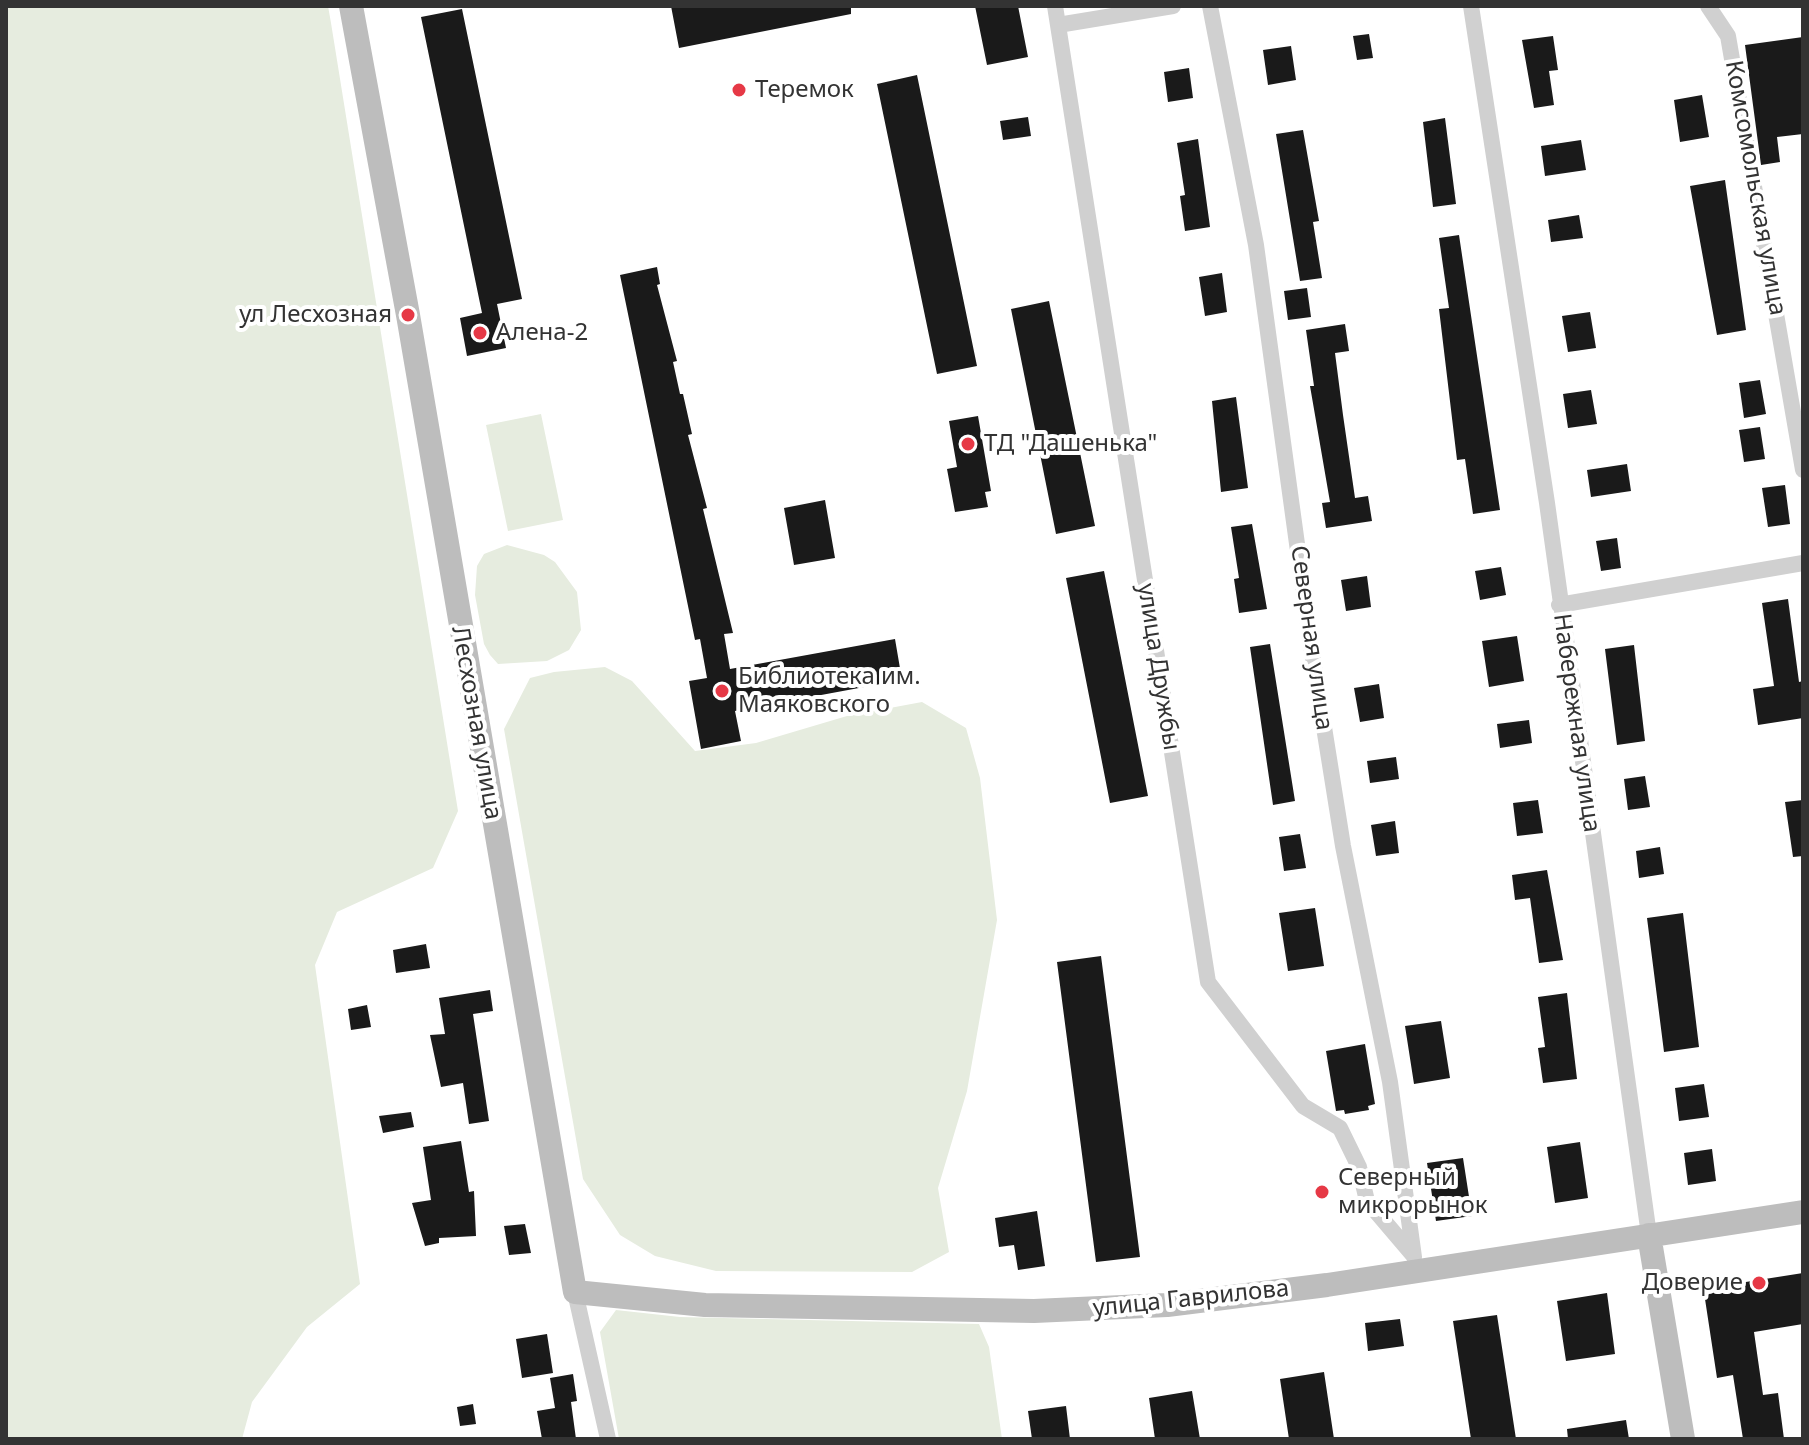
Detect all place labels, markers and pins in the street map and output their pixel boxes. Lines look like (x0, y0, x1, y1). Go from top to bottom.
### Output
place label: Теремок (755, 76, 854, 104)
marker: Теремок (730, 81, 748, 99)
place label: ул Лесхозная (239, 301, 392, 329)
marker: ул Лесхозная (399, 306, 417, 324)
place label: Алена-2 (496, 319, 588, 347)
marker: Алена-2 (471, 324, 489, 342)
place label: ТД "Дашенька" (984, 430, 1157, 458)
marker: ТД "Дашенька" (959, 435, 977, 453)
place label: Библиотека им. Маяковского (738, 663, 921, 719)
marker: Библиотека им. Маяковского (713, 682, 731, 700)
place label: Северный микрорынок (1338, 1164, 1487, 1220)
marker: Северный микрорынок (1313, 1183, 1331, 1201)
place label: Доверие (1642, 1269, 1743, 1297)
marker: Доверие (1750, 1274, 1768, 1292)

